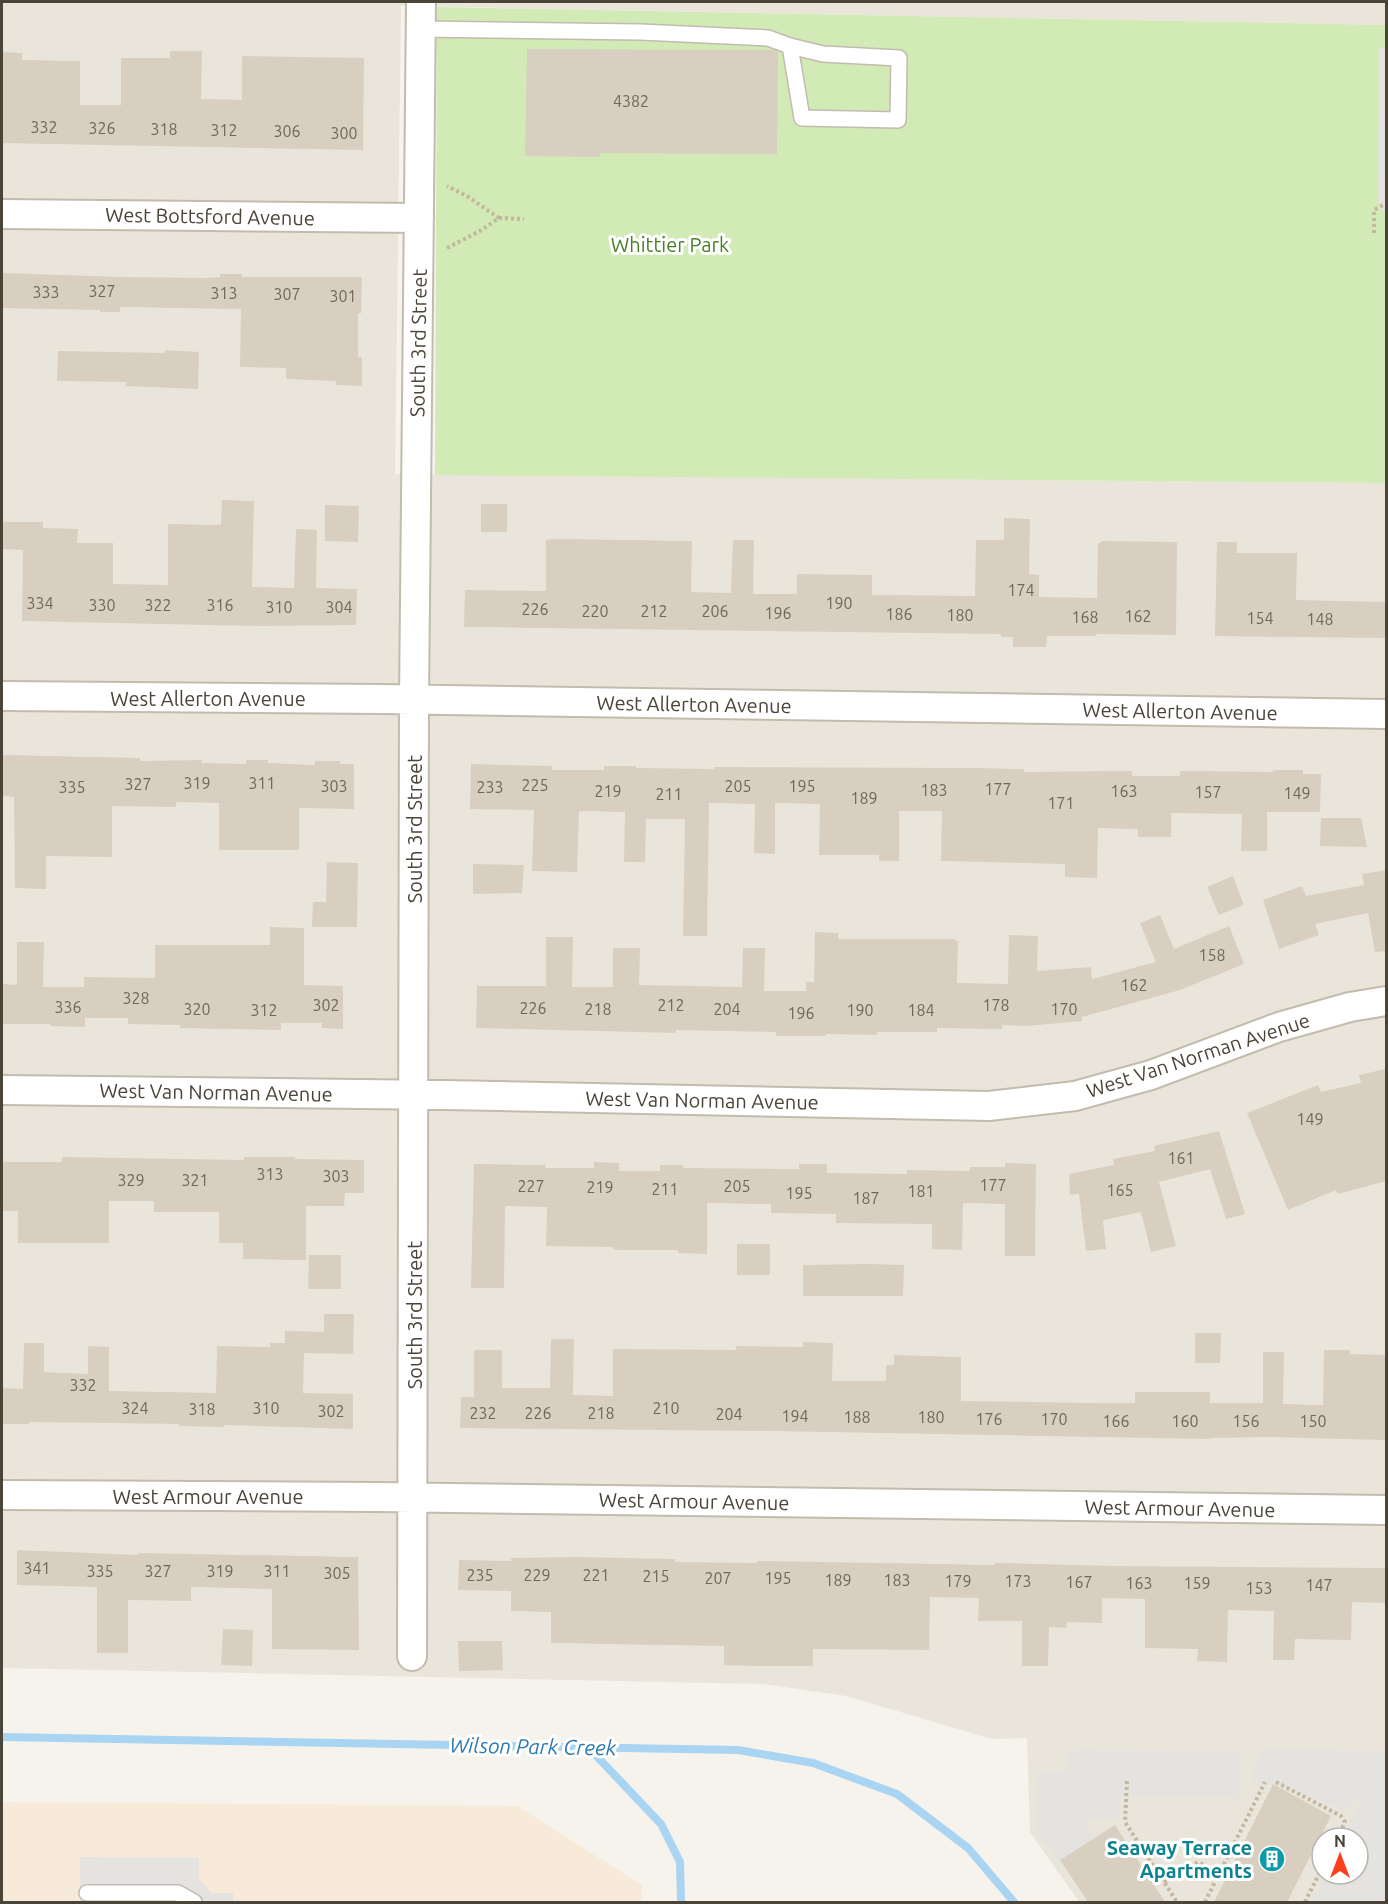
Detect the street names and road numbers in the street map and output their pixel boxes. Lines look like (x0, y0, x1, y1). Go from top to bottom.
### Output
street label: West Bottsford Avenue (105, 203, 315, 229)
street label: South 3rd Street (405, 268, 431, 417)
street label: West Allerton Avenue (110, 687, 306, 710)
street label: West Allerton Avenue (596, 691, 792, 717)
street label: West Allerton Avenue (1082, 698, 1278, 724)
street label: South 3rd Street (403, 755, 426, 903)
street label: West Van Norman Avenue (1083, 1008, 1313, 1102)
street label: West Van Norman Avenue (99, 1078, 333, 1106)
street label: West Van Norman Avenue (585, 1086, 819, 1114)
street label: South 3rd Street (403, 1241, 426, 1389)
street label: West Armour Avenue (113, 1485, 303, 1508)
street label: West Armour Avenue (598, 1488, 790, 1514)
street label: West Armour Avenue (1084, 1495, 1276, 1521)

